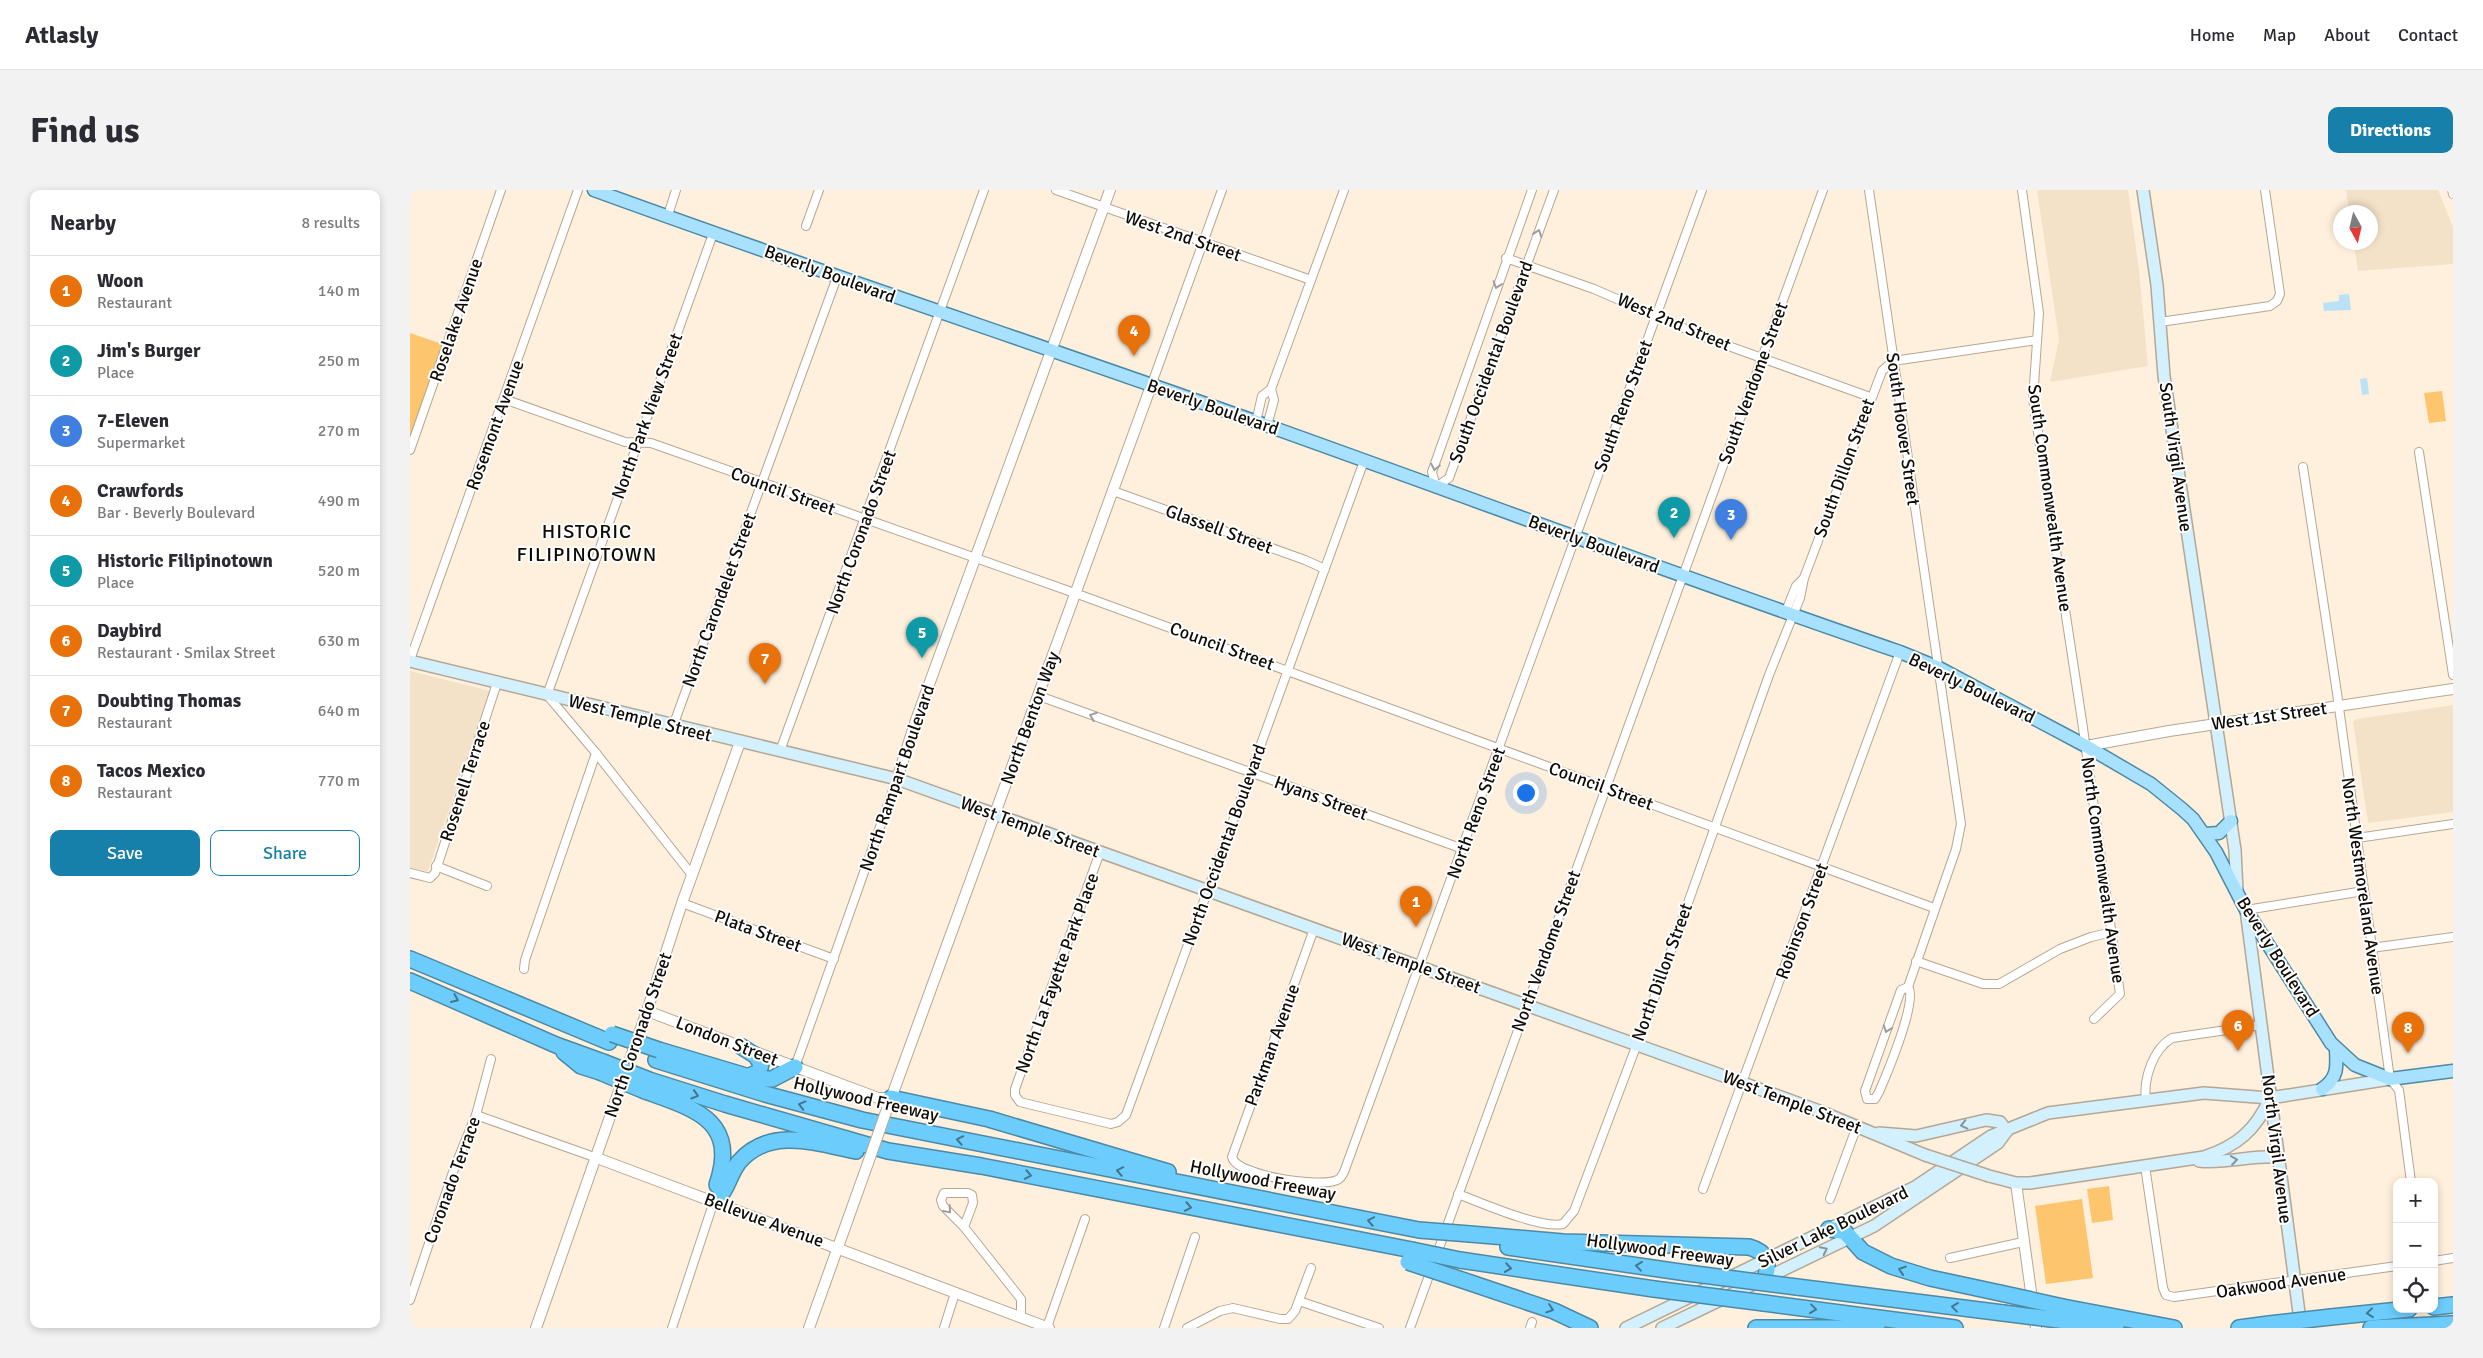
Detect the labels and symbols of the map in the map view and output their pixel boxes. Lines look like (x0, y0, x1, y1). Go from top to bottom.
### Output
north arrow (2333, 205, 2378, 250)
street label: West 2nd Street (1122, 206, 1244, 266)
one-way arrow (1532, 229, 1542, 238)
street label: Beverly Boulevard (761, 240, 899, 308)
street label: Roselake Avenue (425, 255, 487, 385)
street label: South Occidental Boulevard (1444, 258, 1538, 466)
one-way arrow (1493, 280, 1503, 289)
street label: West 2nd Street (1614, 288, 1734, 356)
street label: South Vendome Street (1713, 299, 1793, 467)
pin: 4 (1118, 315, 1150, 356)
street label: North Park View Street (607, 330, 687, 502)
street label: South Reno Street (1589, 337, 1657, 475)
street label: South Hoover Street (1881, 351, 1925, 507)
street label: Rosemont Avenue (461, 357, 529, 493)
street label: Beverly Boulevard (1144, 374, 1282, 440)
street label: South Virgil Avenue (2155, 381, 2197, 533)
street label: South Commonwealth Avenue (2023, 383, 2077, 613)
street label: South Dillon Street (1809, 396, 1879, 540)
street label: North Coronado Street (821, 447, 901, 617)
street label: Council Street (728, 462, 838, 520)
one-way arrow (1430, 463, 1440, 471)
pin: 2 (1658, 497, 1690, 538)
pin: 3 (1715, 499, 1747, 540)
street label: Glassell Street (1163, 500, 1275, 558)
street label: North Carondelet Street (677, 510, 761, 690)
street label: Beverly Boulevard (1525, 510, 1663, 578)
district label: HISTORIC FILIPINOTOWN (517, 519, 657, 567)
pin: 5 (906, 617, 938, 658)
street label: Council Street (1167, 617, 1277, 675)
pin: 7 (749, 643, 781, 684)
street label: North Benton Way (996, 648, 1064, 787)
street label: Beverly Boulevard (1905, 648, 2039, 728)
street label: North Rampart Boulevard (855, 682, 939, 874)
street label: West Temple Street (566, 690, 714, 746)
street label: West 1st Street (2210, 697, 2328, 735)
one-way arrow (1089, 712, 1098, 722)
street label: Rosenell Terrace (435, 718, 495, 844)
street label: North Occidental Boulevard (1177, 741, 1271, 949)
street label: North Reno Street (1442, 744, 1510, 882)
street label: North Commonwealth Avenue (2076, 755, 2130, 985)
street label: Council Street (1546, 757, 1656, 815)
street label: Hyans Street (1271, 771, 1371, 825)
street label: North Westmoreland Avenue (2337, 776, 2389, 996)
your location (1513, 780, 1539, 806)
street label: West Temple Street (957, 792, 1103, 862)
street label: Robinson Street (1771, 860, 1833, 982)
street label: North Vendome Street (1507, 867, 1585, 1035)
street label: North La Fayette Park Place (1010, 870, 1104, 1076)
pin: 1 (1400, 886, 1432, 927)
street label: Beverly Boulevard (2232, 893, 2324, 1021)
street label: North Dillon Street (1627, 900, 1697, 1044)
street label: Plata Street (712, 905, 804, 957)
street label: West Temple Street (1338, 928, 1484, 998)
street label: North Coronado Street (599, 950, 677, 1120)
street label: Parkman Avenue (1240, 981, 1304, 1109)
one-way arrow (450, 992, 459, 1003)
pin: 6 (2222, 1010, 2254, 1051)
street label: London Street (673, 1011, 781, 1071)
pin: 8 (2392, 1012, 2424, 1053)
one-way arrow (1883, 1024, 1893, 1032)
street label: West Temple Street (1719, 1065, 1865, 1139)
street label: Hollywood Freeway (791, 1072, 941, 1127)
street label: North Virgil Avenue (2257, 1073, 2297, 1225)
one-way arrow (690, 1089, 699, 1099)
one-way arrow (798, 1100, 806, 1110)
street label: Coronado Terrace (419, 1114, 485, 1246)
one-way arrow (1959, 1119, 1968, 1130)
one-way arrow (956, 1135, 965, 1145)
street label: Hollywood Freeway (1188, 1155, 1338, 1205)
one-way arrow (2230, 1155, 2238, 1166)
one-way arrow (1116, 1166, 1124, 1177)
one-way arrow (1024, 1170, 1033, 1180)
street label: Silver Lake Boulevard (1754, 1181, 1912, 1273)
street label: Bellevue Avenue (701, 1188, 827, 1252)
one-way arrow (1183, 1201, 1192, 1212)
one-way arrow (942, 1205, 951, 1214)
one-way arrow (1367, 1216, 1376, 1226)
street label: Hollywood Freeway (1585, 1229, 1736, 1271)
one-way arrow (1819, 1246, 1828, 1257)
one-way arrow (1634, 1261, 1642, 1272)
one-way arrow (1504, 1263, 1513, 1273)
street label: Oakwood Avenue (2215, 1263, 2347, 1303)
one-way arrow (1898, 1265, 1906, 1275)
one-way arrow (1951, 1302, 1959, 1313)
one-way arrow (1546, 1303, 1554, 1313)
one-way arrow (1809, 1303, 1817, 1314)
one-way arrow (2366, 1307, 2374, 1318)

